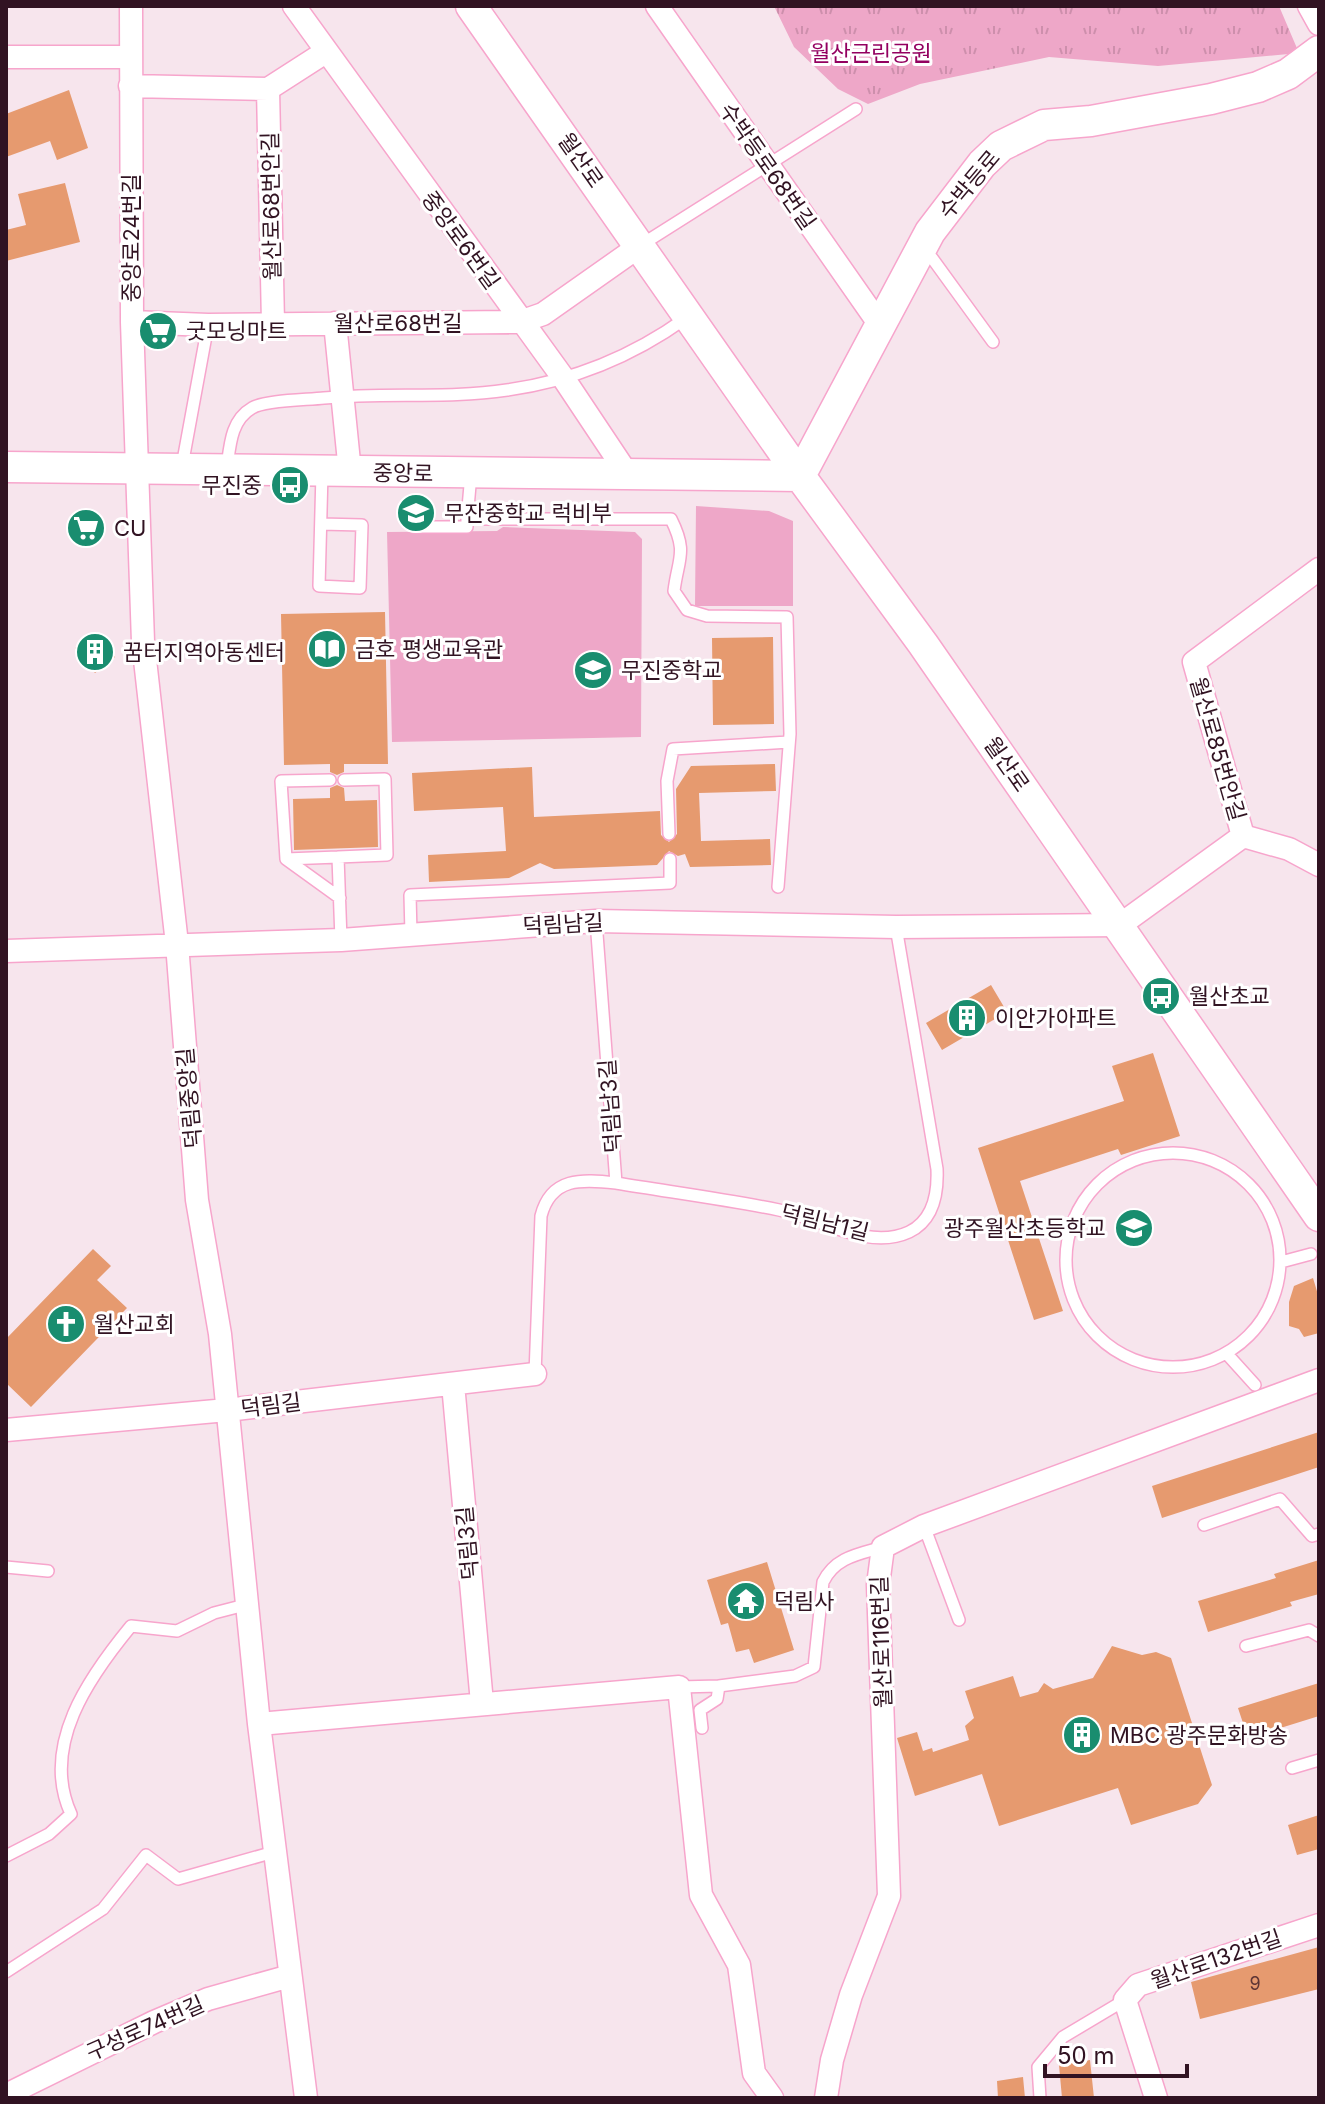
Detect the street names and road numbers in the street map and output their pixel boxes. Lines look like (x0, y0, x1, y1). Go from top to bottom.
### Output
street label: 수박등로68번길 (715, 98, 821, 234)
street label: 월산로 (553, 128, 609, 192)
street label: 월산로68번안길 (257, 131, 285, 281)
street label: 수박등로 (933, 145, 1005, 223)
street label: 중앙로24번길 (118, 174, 144, 302)
street label: 중앙로6번길 (417, 186, 505, 294)
street label: 월산로68번길 (334, 310, 462, 336)
street label: 중앙로 (372, 459, 434, 487)
street label: 월산로85번안길 (1185, 674, 1251, 824)
street label: 월산로 (979, 732, 1035, 796)
street label: 덕림남길 (522, 909, 604, 939)
street label: 덕림중앙길 (172, 1046, 206, 1150)
street label: 덕림남3길 (594, 1058, 626, 1154)
street label: 덕림남1길 (778, 1199, 872, 1245)
street label: 덕림길 (239, 1388, 303, 1422)
street label: 덕림3길 (451, 1505, 483, 1581)
street label: 월산로116번길 (866, 1575, 896, 1709)
street label: 월산로132번길 (1147, 1924, 1285, 1994)
street label: 구성로74번길 (82, 1990, 208, 2066)

